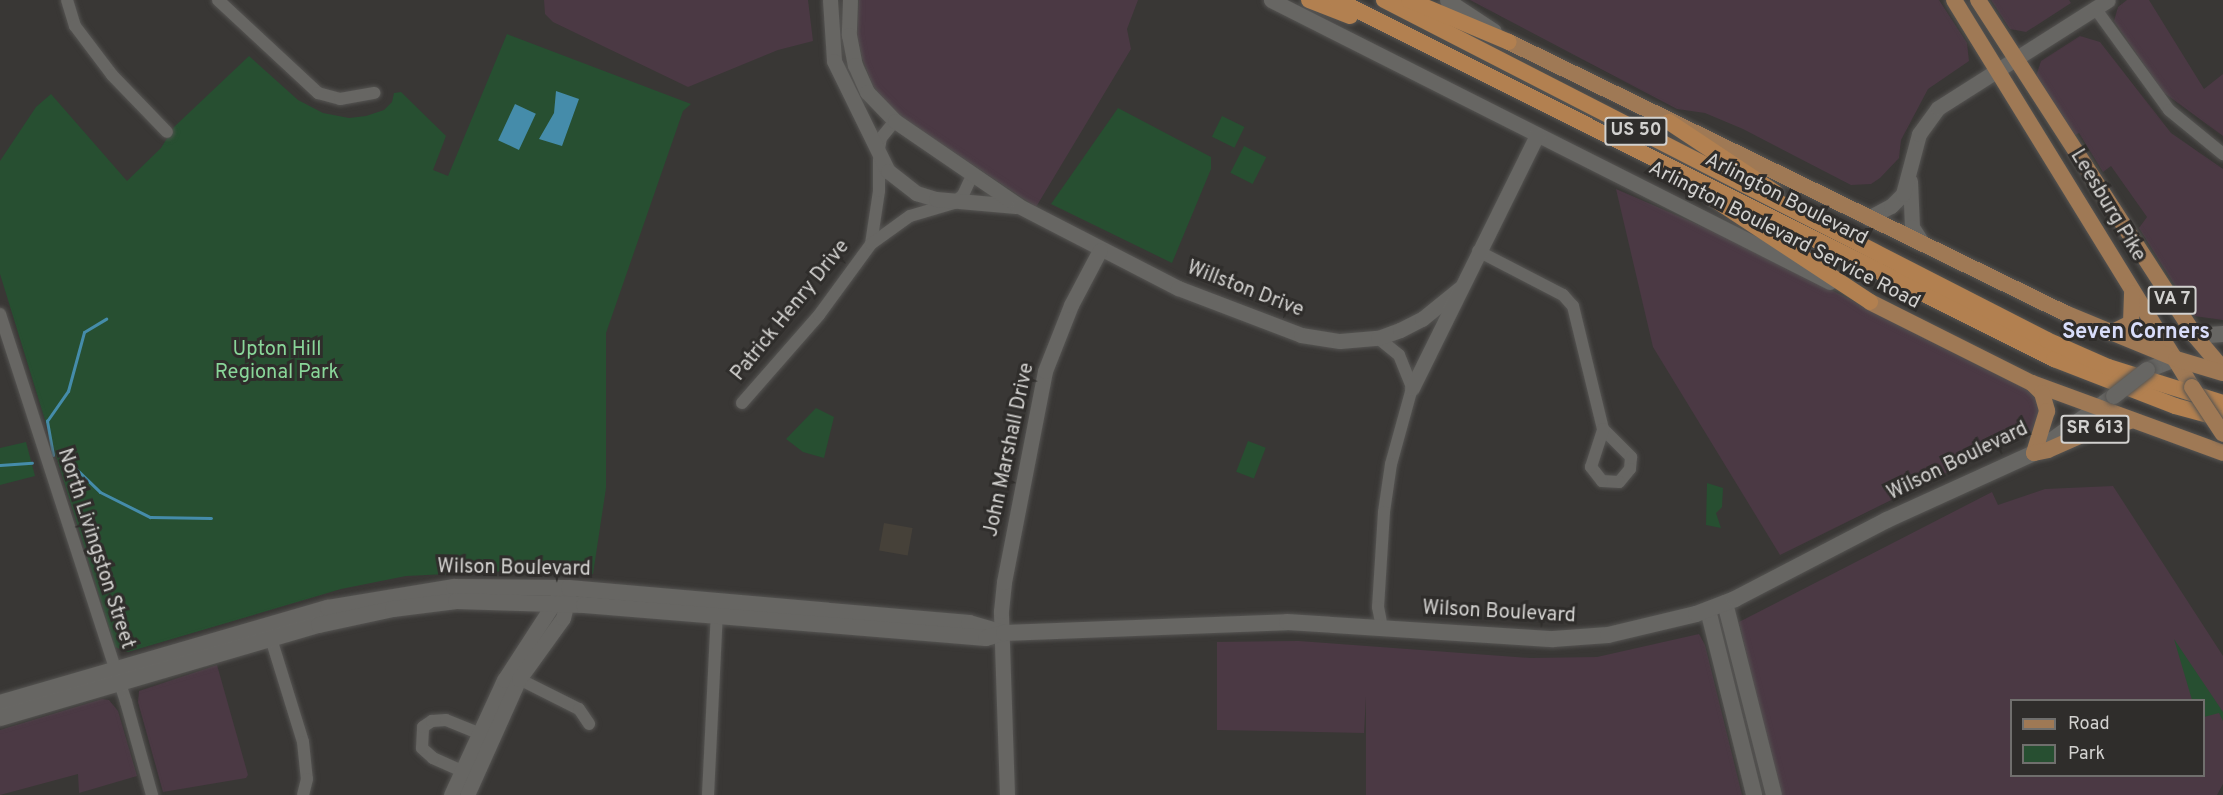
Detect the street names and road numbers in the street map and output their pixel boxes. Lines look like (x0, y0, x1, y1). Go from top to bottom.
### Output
road number: US 50 (1603, 116, 1669, 146)
street label: Leesburg Pike (2064, 146, 2150, 266)
street label: Arlington Boulevard (1701, 149, 1871, 251)
street label: Arlington Boulevard Service Road (1644, 157, 1924, 315)
street label: Patrick Henry Drive (727, 236, 855, 386)
street label: Willston Drive (1183, 257, 1307, 323)
road number: VA 7 (2146, 285, 2198, 315)
street label: John Marshall Drive (980, 361, 1040, 539)
road number: SR 613 (2059, 414, 2131, 444)
street label: Wilson Boulevard (1884, 418, 2032, 506)
street label: North Livingston Street (51, 446, 139, 652)
street label: Wilson Boulevard (437, 556, 591, 582)
street label: Wilson Boulevard (1422, 597, 1576, 629)

